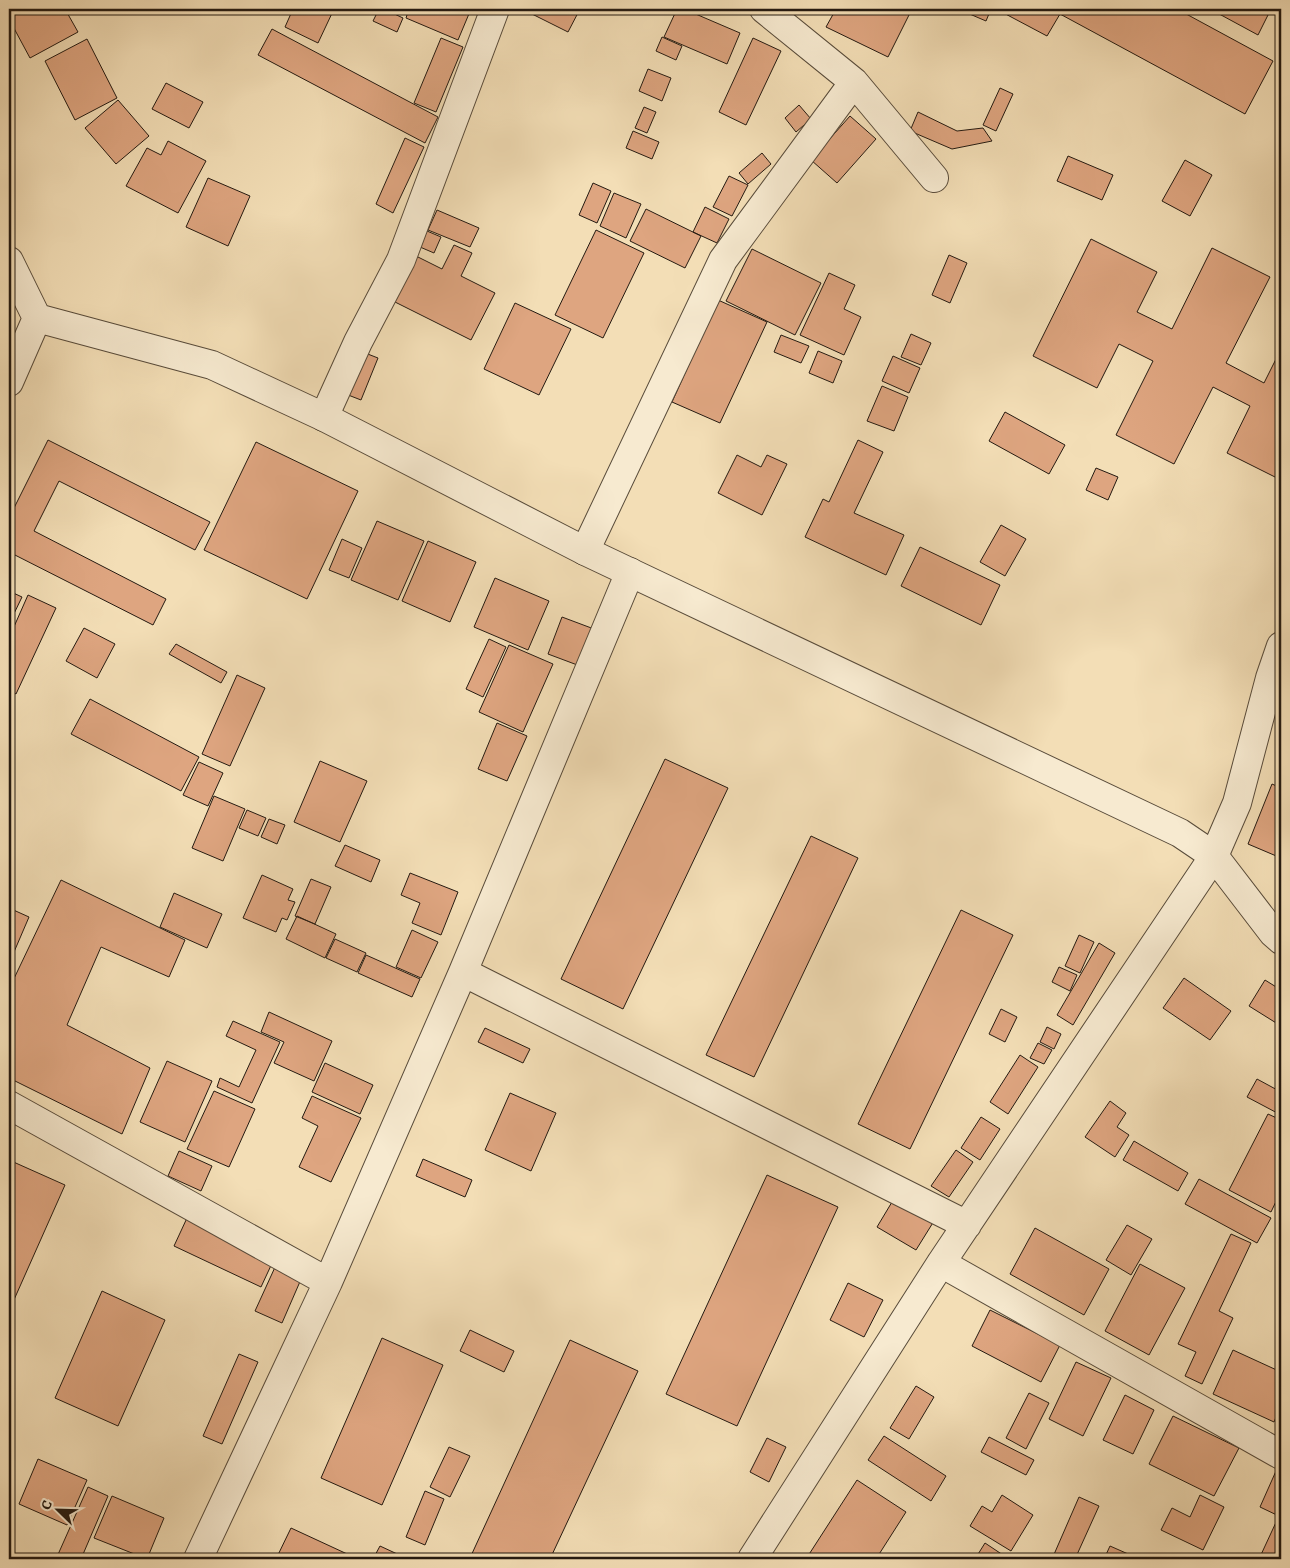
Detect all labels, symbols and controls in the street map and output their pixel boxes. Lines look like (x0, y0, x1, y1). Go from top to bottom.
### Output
north arrow (32, 1486, 82, 1536)
text: С (36, 1497, 57, 1513)

